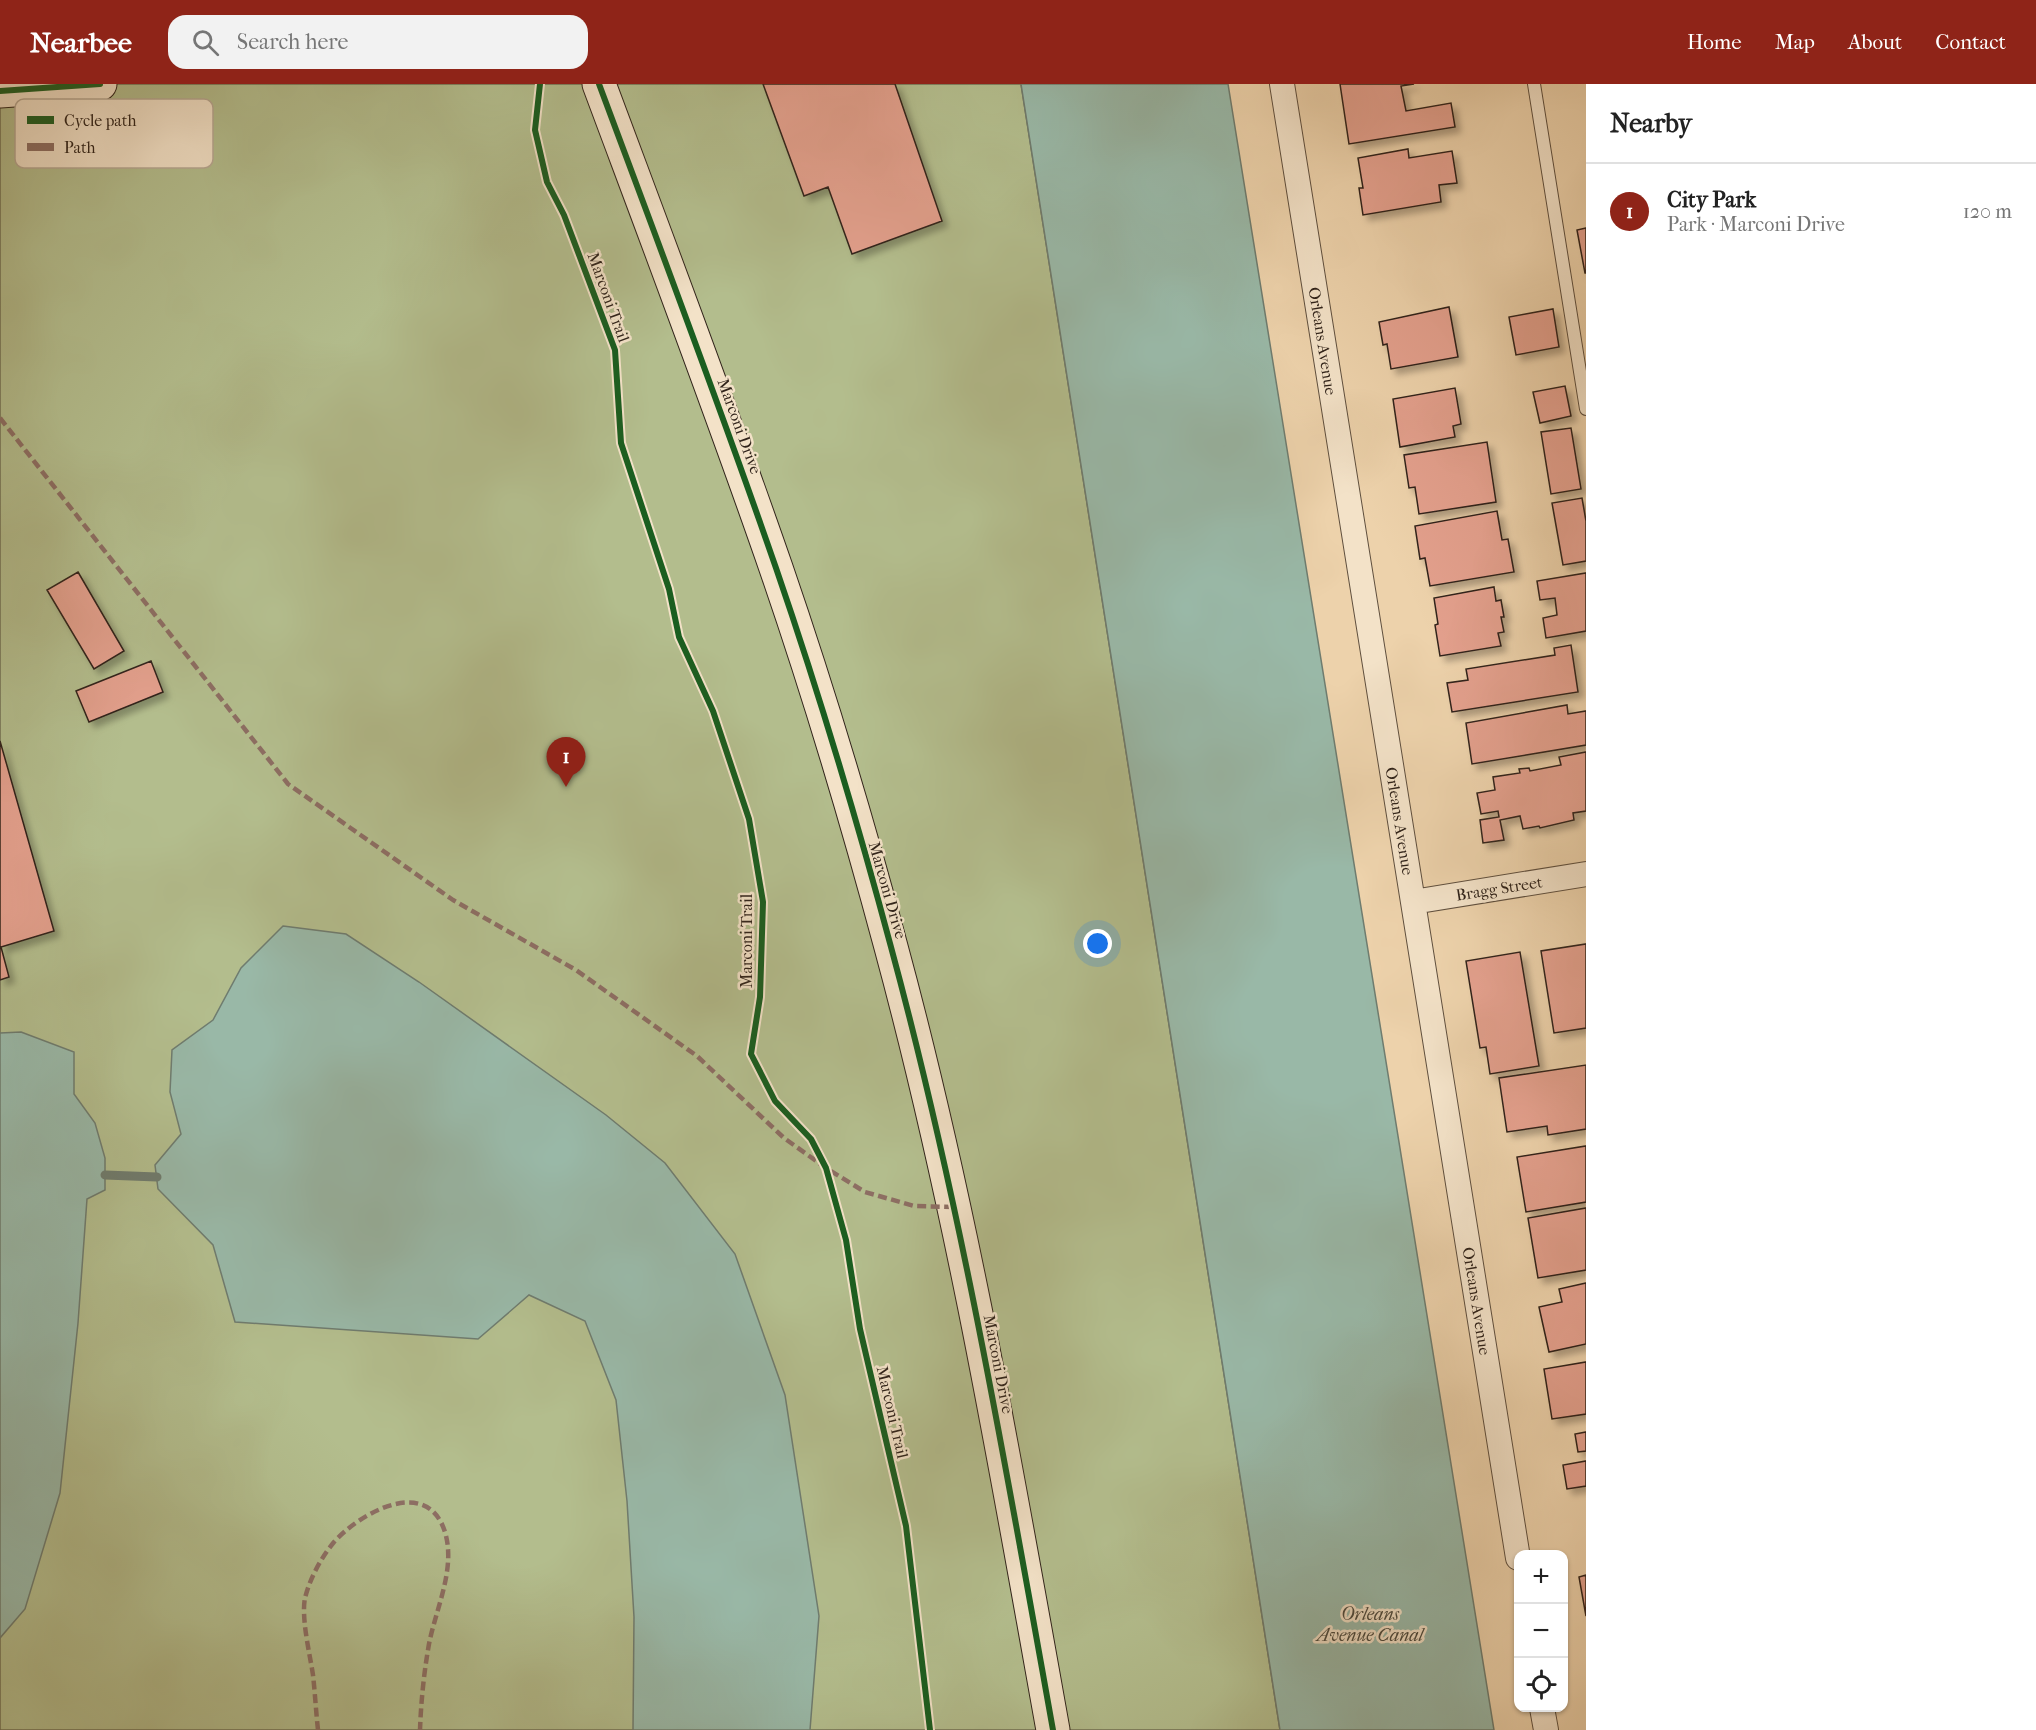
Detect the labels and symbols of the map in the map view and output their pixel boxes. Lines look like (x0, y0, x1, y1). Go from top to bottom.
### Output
legend (15, 99, 213, 168)
text: Cycle path (64, 111, 136, 130)
text: Path (64, 138, 96, 157)
street label: Marconi Trail (583, 250, 634, 345)
street label: Orleans Avenue (1305, 286, 1340, 397)
street label: Marconi Drive (713, 376, 766, 477)
pin: 1 (546, 738, 586, 787)
street label: Orleans Avenue (1382, 766, 1417, 877)
street label: Marconi Drive (865, 839, 911, 941)
street label: Bragg Street (1454, 872, 1544, 905)
street label: Marconi Trail (737, 893, 756, 988)
your location (1083, 929, 1112, 958)
street label: Orleans Avenue (1459, 1246, 1494, 1357)
street label: Marconi Drive (980, 1313, 1017, 1415)
street label: Marconi Trail (873, 1364, 913, 1461)
water label: Orleans Avenue Canal (1315, 1604, 1426, 1646)

